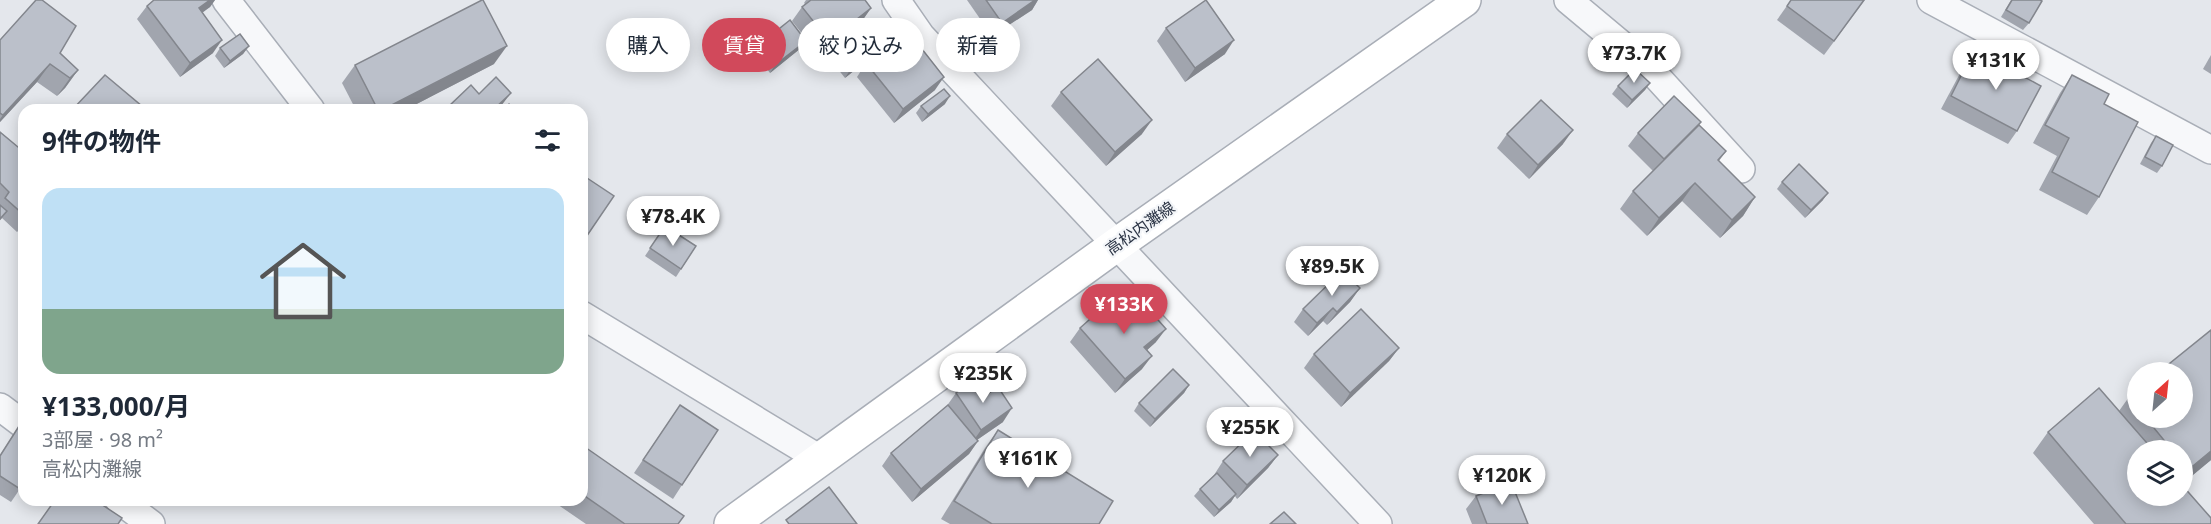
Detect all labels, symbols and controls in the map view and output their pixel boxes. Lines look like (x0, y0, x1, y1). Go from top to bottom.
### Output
chip: 購入 (606, 18, 690, 72)
chip: 賃貸 (702, 18, 786, 72)
chip: 絞り込み (798, 18, 924, 72)
chip: 新着 (936, 18, 1020, 72)
pin: ¥73.7K (1585, 33, 1683, 84)
text: ¥73.7K (1602, 39, 1666, 66)
pin: ¥131K (1954, 40, 2038, 91)
text: ¥131K (1966, 46, 2026, 73)
text: 9件の物件 (42, 123, 161, 159)
icon: filters (531, 124, 564, 157)
pin: ¥78.4K (624, 196, 722, 247)
street label: 高松内灘線 (1101, 196, 1179, 260)
text: ¥78.4K (641, 202, 705, 229)
icon: home (249, 227, 357, 335)
pin: ¥89.5K (1283, 246, 1381, 297)
text: ¥89.5K (1300, 252, 1364, 279)
pin: ¥133K (1082, 284, 1166, 335)
text: ¥133K (1094, 290, 1154, 317)
pin: ¥235K (941, 353, 1025, 404)
text: ¥235K (953, 359, 1013, 386)
north arrow (2127, 362, 2193, 428)
map controls (2127, 362, 2193, 506)
text: ¥133,000/月 (42, 388, 190, 424)
pin: ¥255K (1208, 407, 1292, 458)
text: ¥255K (1220, 413, 1280, 440)
text: 3部屋 · 98 m² (42, 426, 163, 453)
pin: ¥161K (986, 438, 1070, 489)
button: layers (2127, 440, 2193, 506)
text: ¥161K (998, 444, 1058, 471)
text: 高松内灘線 (42, 455, 142, 482)
pin: ¥120K (1460, 455, 1544, 506)
text: ¥120K (1472, 461, 1532, 488)

